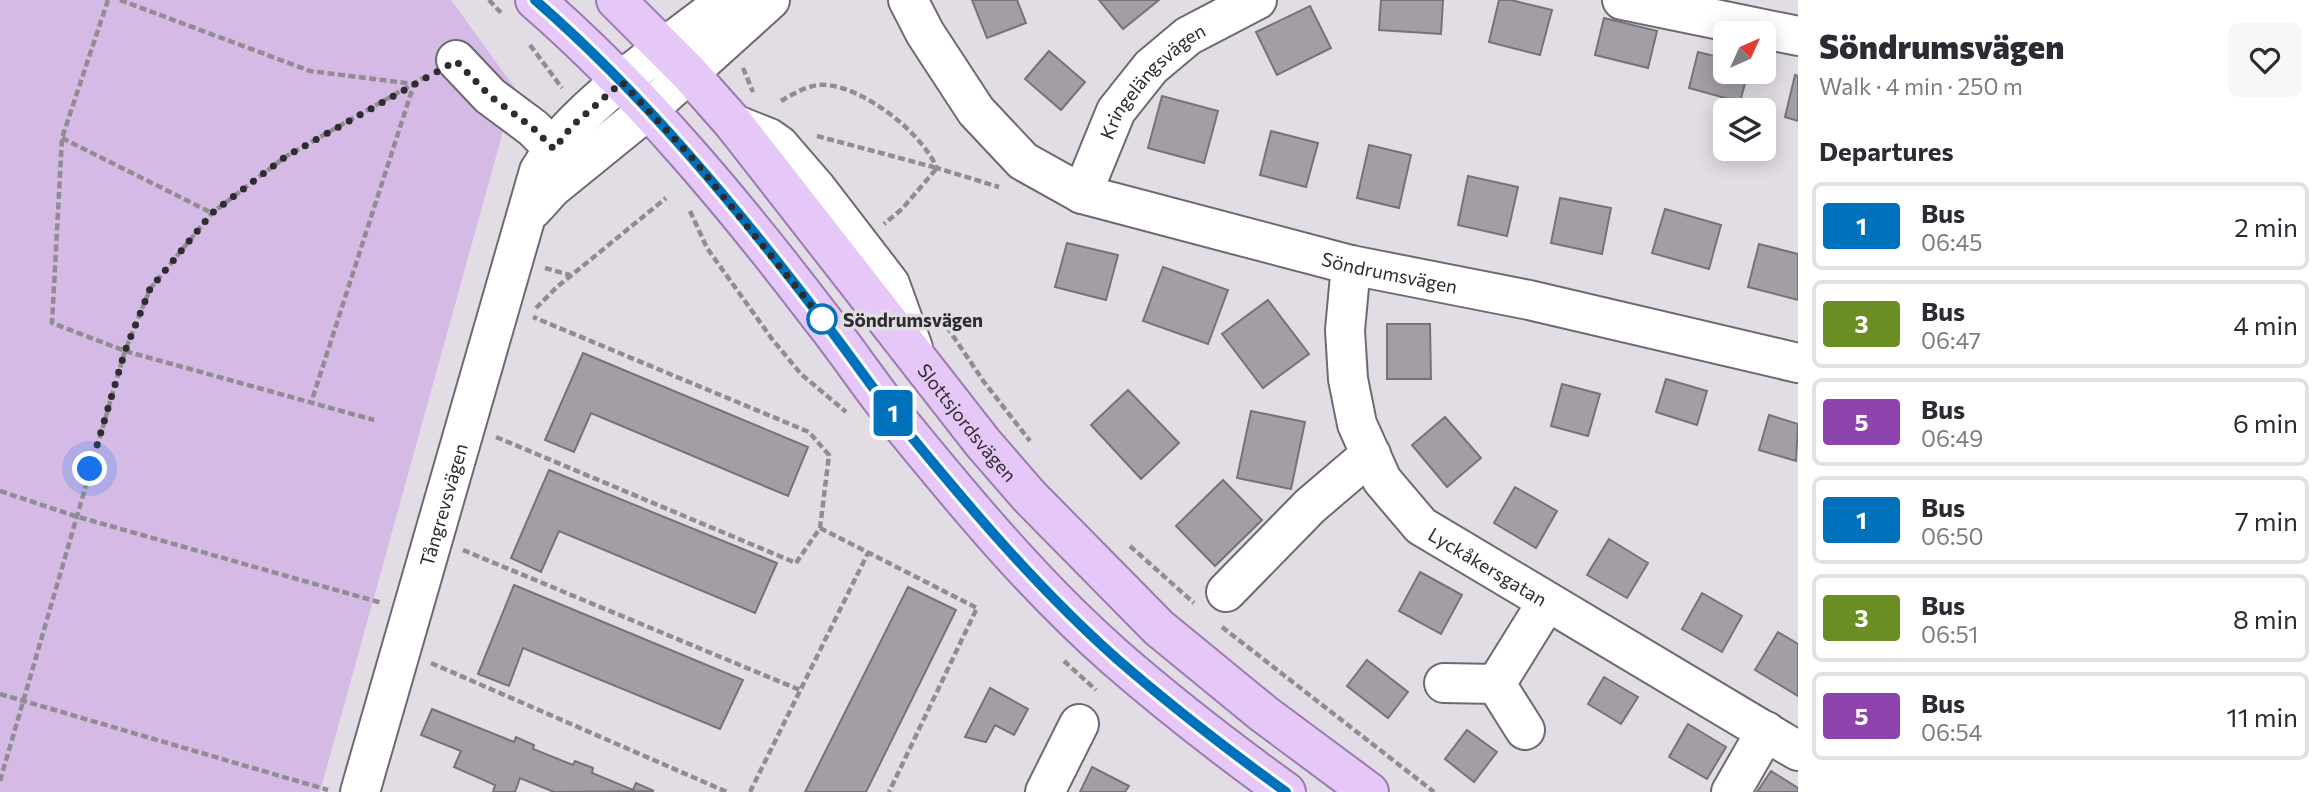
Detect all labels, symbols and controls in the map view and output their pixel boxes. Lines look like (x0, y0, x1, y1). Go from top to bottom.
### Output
street label: Kringelängsvägen (1094, 18, 1209, 142)
north arrow (1713, 21, 1776, 84)
map controls (1713, 21, 1776, 161)
button: heart (2228, 23, 2302, 97)
text: Söndrumsvägen (1819, 25, 2064, 66)
text: Walk · 4 min · 250 m (1819, 72, 2023, 100)
button: layers (1713, 98, 1776, 161)
text: Departures (1819, 135, 1954, 166)
text: Bus (1921, 197, 1965, 228)
text: 1 (1856, 211, 1867, 240)
text: 2 min (2234, 211, 2298, 242)
text: 06:45 (1921, 228, 1982, 256)
street label: Söndrumsvägen (1319, 246, 1459, 297)
text: Bus (1921, 295, 1965, 326)
marker: Söndrumsvägen (807, 304, 837, 334)
place label: Söndrumsvägen (843, 308, 983, 331)
text: 3 (1855, 309, 1868, 338)
text: 4 min (2233, 309, 2298, 340)
text: 06:47 (1921, 326, 1981, 354)
street label: Slottsjordsvägen (913, 358, 1022, 486)
line badge: 1 (870, 390, 916, 436)
text: Bus (1921, 393, 1965, 424)
text: 1 (888, 398, 898, 427)
text: 5 (1855, 407, 1869, 436)
text: 6 min (2233, 407, 2298, 438)
text: 06:49 (1921, 424, 1983, 452)
street label: Tångrevsvägen (414, 440, 471, 569)
your location (72, 451, 107, 486)
text: Bus (1921, 491, 1965, 522)
text: 1 (1856, 505, 1867, 534)
text: 7 min (2235, 505, 2298, 536)
street label: Lyckåkersgatan (1425, 522, 1551, 610)
text: 06:50 (1921, 522, 1984, 550)
text: Bus (1921, 589, 1965, 620)
text: 3 (1855, 603, 1868, 632)
text: 8 min (2233, 603, 2298, 634)
text: 06:51 (1921, 620, 1978, 648)
text: Bus (1921, 687, 1965, 718)
text: 5 (1855, 701, 1869, 730)
text: 11 min (2227, 701, 2298, 732)
text: 06:54 (1921, 718, 1982, 746)

